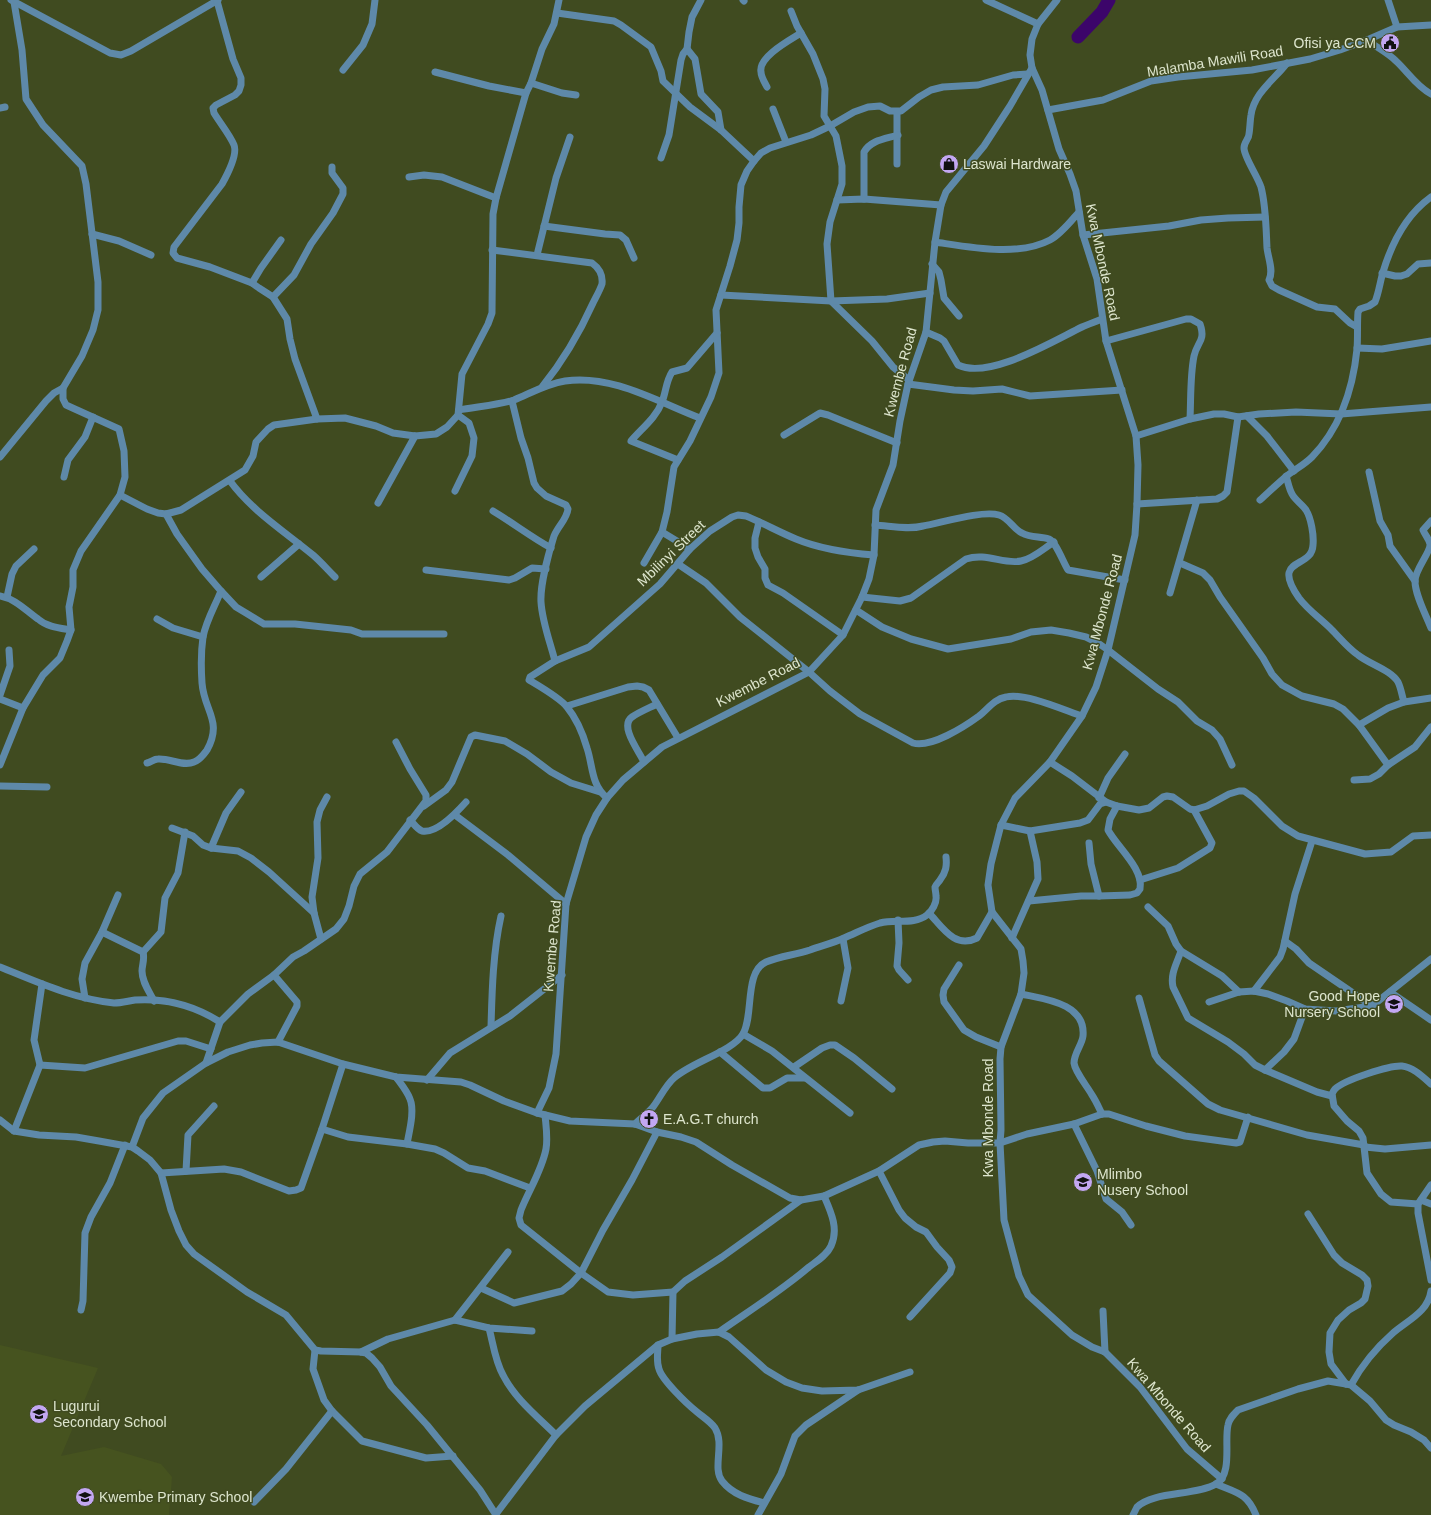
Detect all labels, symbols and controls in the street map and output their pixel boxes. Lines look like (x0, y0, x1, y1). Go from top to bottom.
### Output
public building icon: Ofisi ya CCM (1379, 32, 1401, 54)
place label: Ofisi ya CCM (1294, 35, 1376, 51)
street label: Malamba Mawili Road (1146, 42, 1284, 80)
shop icon: Laswai Hardware (938, 153, 960, 175)
place label: Laswai Hardware (963, 156, 1071, 172)
street label: Kwa Mbonde Road (1083, 202, 1123, 322)
street label: Kwembe Road (880, 326, 920, 418)
street label: Mbilinyi Street (634, 517, 708, 589)
street label: Kwa Mbonde Road (1079, 552, 1125, 672)
street label: Kwembe Road (713, 654, 803, 710)
street label: Kwembe Road (540, 900, 564, 992)
place label: Good Hope Nursery School (1284, 988, 1380, 1020)
school or university icon: Good Hope Nursery School (1383, 993, 1405, 1015)
street label: Kwa Mbonde Road (980, 1058, 996, 1178)
church icon: E.A.G.T church (638, 1108, 660, 1130)
place label: E.A.G.T church (663, 1111, 758, 1127)
place label: Mlimbo Nusery School (1097, 1166, 1188, 1198)
school or university icon: Mlimbo Nusery School (1072, 1171, 1094, 1193)
street label: Kwa Mbonde Road (1124, 1355, 1214, 1455)
place label: Lugurui Secondary School (53, 1398, 167, 1430)
school or university icon: Lugurui Secondary School (28, 1403, 50, 1425)
school or university icon: Kwembe Primary School (74, 1486, 96, 1508)
place label: Kwembe Primary School (99, 1489, 252, 1505)

